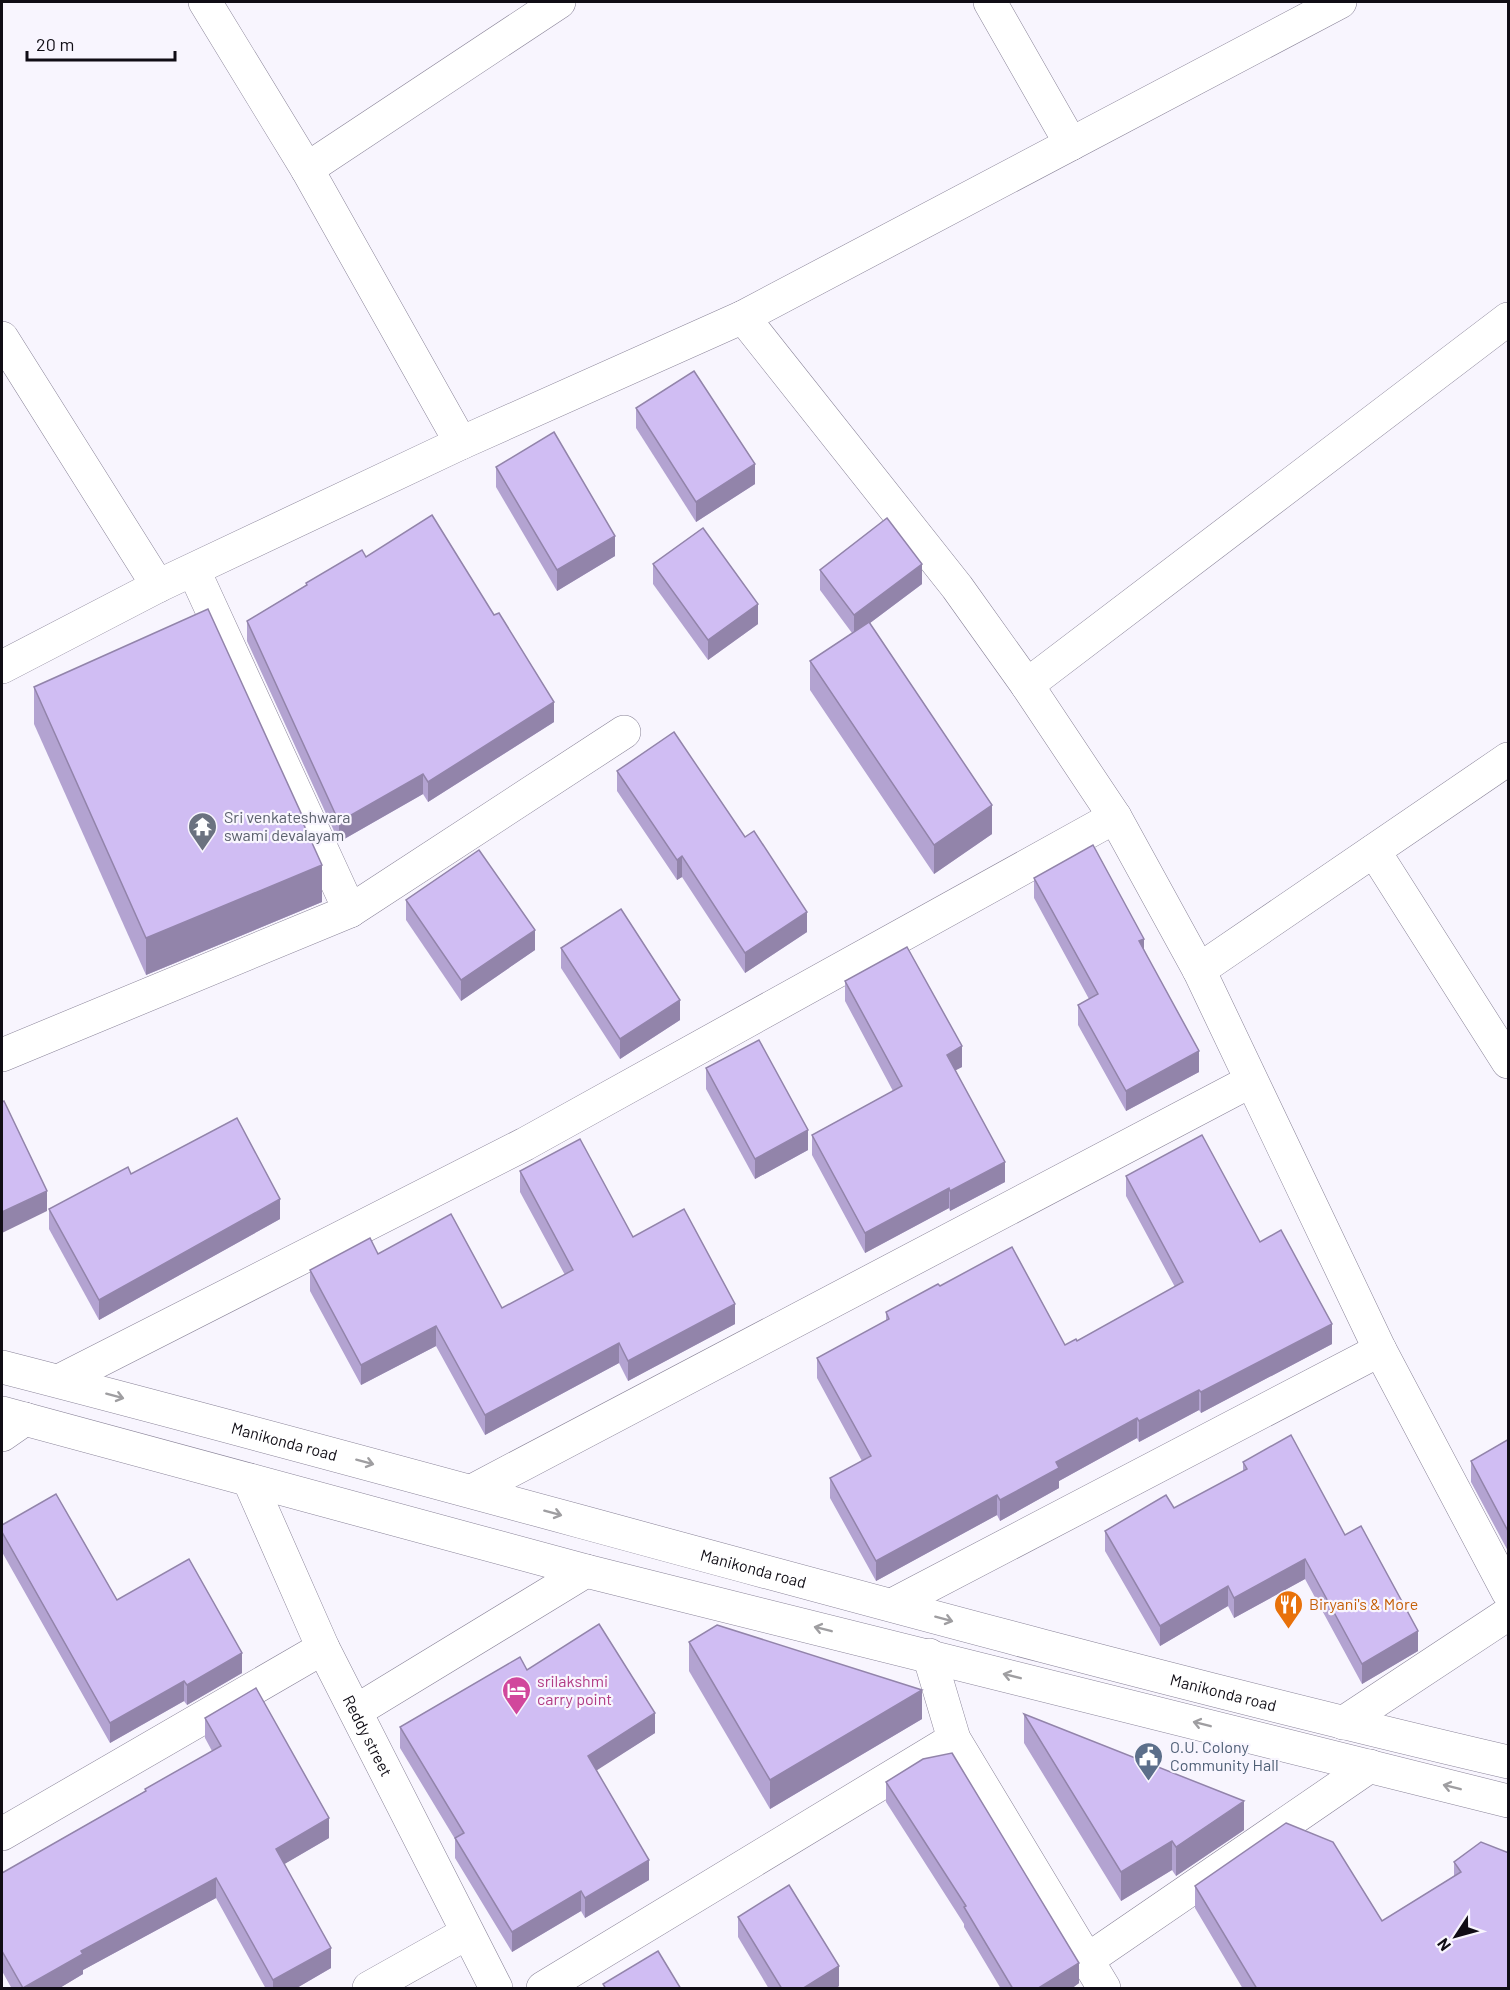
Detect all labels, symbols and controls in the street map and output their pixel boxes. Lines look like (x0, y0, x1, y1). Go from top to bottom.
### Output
scale bar (27, 24, 176, 62)
text: 20 m (36, 33, 74, 55)
place label: Sri venkateshwara swami devalayam (224, 807, 351, 844)
temple icon: Sri venkateshwara swami devalayam (187, 810, 219, 852)
one-way arrow (105, 1391, 124, 1403)
street label: Manikonda road (229, 1418, 340, 1464)
one-way arrow (355, 1457, 374, 1468)
one-way arrow (543, 1507, 562, 1519)
street label: Manikonda road (699, 1545, 809, 1591)
restaurant icon: Biryani's & More (1272, 1588, 1304, 1630)
place label: Biryani's & More (1309, 1594, 1418, 1613)
one-way arrow (934, 1614, 953, 1625)
one-way arrow (814, 1623, 833, 1635)
street label: Manikonda road (1168, 1669, 1279, 1715)
one-way arrow (1003, 1670, 1022, 1682)
place label: srilakshmi carry point (537, 1671, 612, 1708)
hotel icon: srilakshmi carry point (500, 1674, 532, 1716)
street label: Reddy street (340, 1692, 397, 1779)
one-way arrow (1192, 1717, 1211, 1729)
place label: O.U. Colony Community Hall (1170, 1737, 1279, 1774)
public building icon: O.U. Colony Community Hall (1133, 1740, 1165, 1782)
one-way arrow (1443, 1780, 1462, 1792)
north arrow (1426, 1906, 1486, 1966)
text: N (1433, 1935, 1454, 1955)

